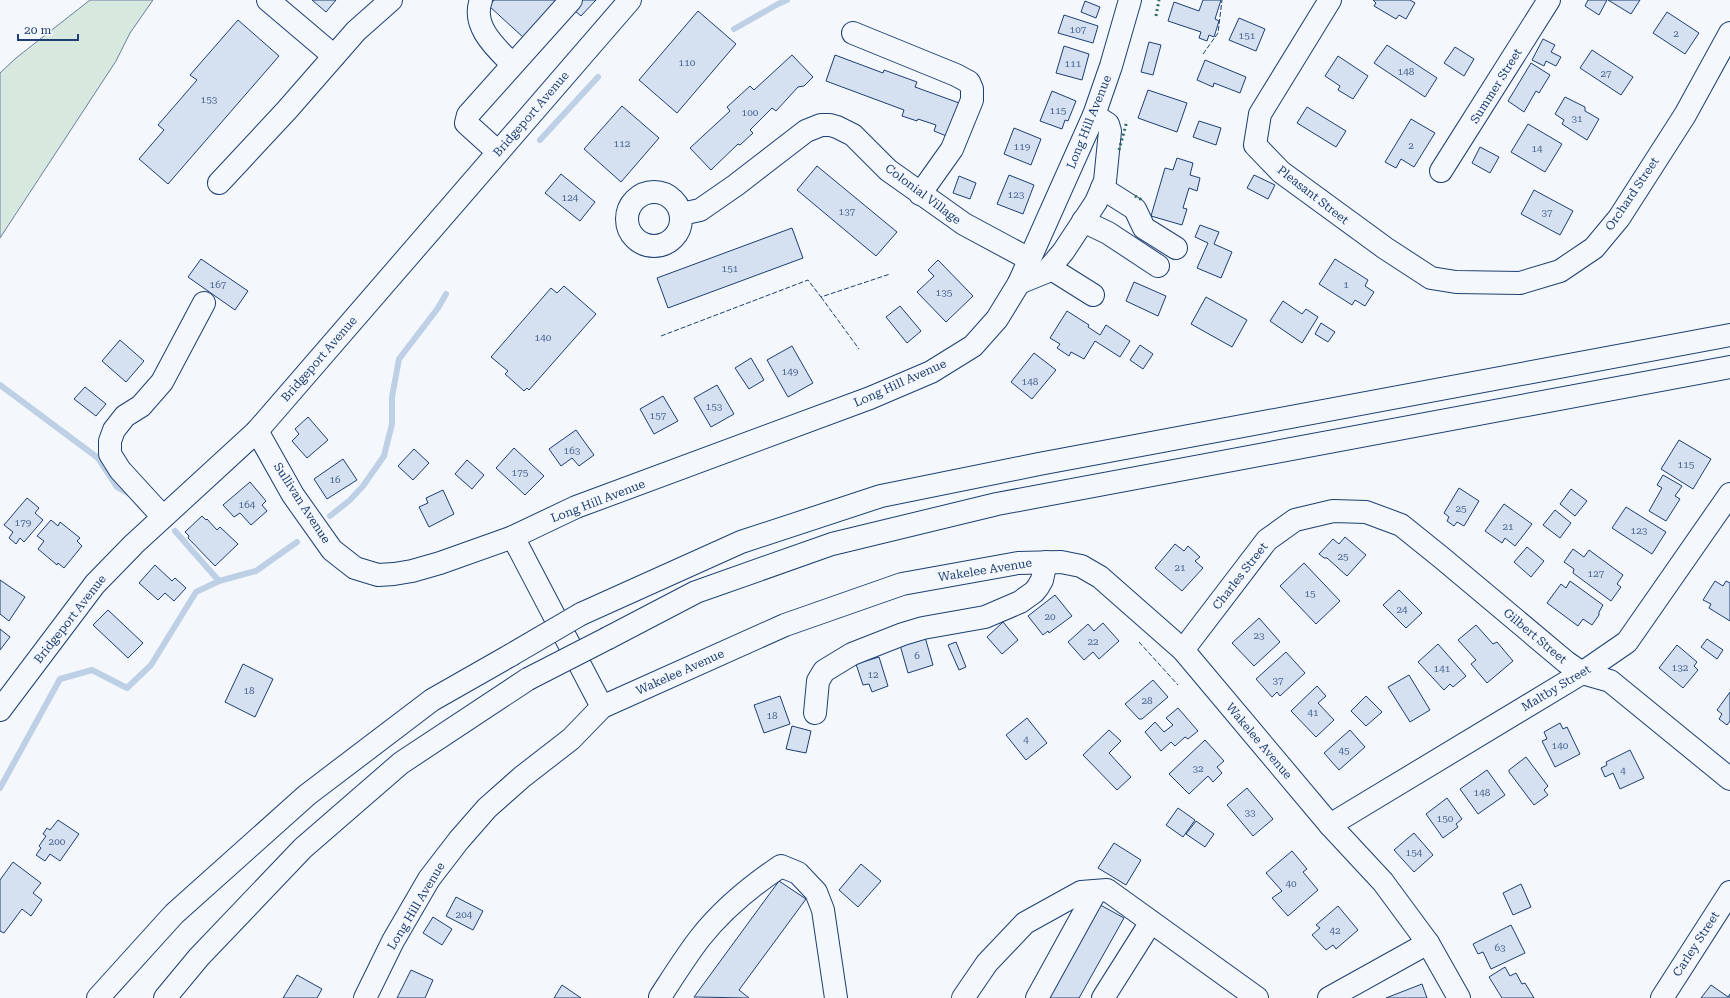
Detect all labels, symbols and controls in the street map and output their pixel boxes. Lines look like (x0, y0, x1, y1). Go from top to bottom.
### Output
scale bar (18, 16, 78, 42)
text: 20 m (24, 23, 51, 37)
house number: 107 (1070, 24, 1087, 35)
house number: 2 (1673, 28, 1679, 39)
house number: 151 (1239, 30, 1256, 41)
street label: Summer Street (1467, 45, 1525, 126)
house number: 110 (679, 57, 696, 68)
house number: 111 (1065, 58, 1082, 69)
house number: 148 (1398, 66, 1415, 77)
street label: Bridgeport Avenue (490, 68, 572, 160)
house number: 27 (1600, 68, 1612, 79)
street label: Long Hill Avenue (1064, 73, 1114, 171)
house number: 153 (201, 94, 218, 105)
house number: 115 (1050, 105, 1067, 116)
house number: 100 (742, 107, 759, 118)
house number: 31 (1571, 113, 1583, 124)
house number: 112 (614, 138, 631, 149)
house number: 2 (1408, 140, 1414, 151)
house number: 119 (1014, 141, 1031, 152)
house number: 14 (1531, 143, 1543, 154)
street label: Orchard Street (1602, 154, 1662, 233)
street label: Colonial Village (882, 161, 964, 227)
street label: Pleasant Street (1275, 163, 1352, 227)
house number: 123 (1008, 189, 1025, 200)
house number: 124 (562, 192, 579, 203)
house number: 137 (839, 206, 856, 217)
house number: 37 (1541, 207, 1553, 218)
house number: 151 (722, 263, 739, 274)
house number: 167 (210, 279, 227, 290)
house number: 1 (1343, 279, 1349, 290)
house number: 135 (936, 287, 953, 298)
street label: Bridgeport Avenue (278, 313, 360, 405)
house number: 140 (535, 332, 552, 343)
street label: Long Hill Avenue (852, 356, 949, 410)
house number: 149 (782, 366, 799, 377)
house number: 148 (1022, 376, 1039, 387)
house number: 153 (706, 401, 723, 412)
house number: 157 (650, 410, 667, 421)
house number: 163 (564, 445, 581, 456)
house number: 115 (1678, 459, 1695, 470)
street label: Sullivan Avenue (271, 460, 333, 546)
house number: 175 (512, 467, 529, 478)
house number: 16 (329, 474, 341, 485)
street label: Long Hill Avenue (549, 476, 647, 525)
house number: 164 (239, 499, 256, 510)
house number: 25 (1455, 503, 1467, 514)
house number: 179 (15, 517, 32, 528)
house number: 21 (1502, 521, 1514, 532)
house number: 123 (1631, 525, 1648, 536)
street label: Charles Street (1209, 539, 1271, 612)
house number: 25 (1337, 551, 1349, 562)
street label: Wakelee Avenue (937, 556, 1033, 584)
house number: 21 (1174, 562, 1186, 573)
house number: 127 (1588, 568, 1605, 579)
street label: Bridgeport Avenue (31, 572, 109, 666)
house number: 15 (1304, 588, 1316, 599)
house number: 24 (1396, 604, 1408, 615)
street label: Gilbert Street (1501, 606, 1570, 667)
house number: 20 (1044, 611, 1056, 622)
house number: 23 (1253, 630, 1265, 641)
house number: 22 (1087, 636, 1099, 647)
street label: Wakelee Avenue (634, 646, 727, 698)
house number: 6 (914, 650, 920, 661)
street label: Maltby Street (1519, 662, 1593, 714)
house number: 132 (1672, 662, 1689, 673)
house number: 141 (1434, 663, 1451, 674)
house number: 12 (867, 669, 879, 680)
house number: 37 (1272, 675, 1284, 686)
house number: 18 (243, 685, 255, 696)
house number: 28 (1141, 695, 1153, 706)
street label: Wakelee Avenue (1223, 700, 1295, 782)
house number: 41 (1307, 707, 1319, 718)
house number: 18 (766, 710, 778, 721)
house number: 4 (1023, 734, 1029, 745)
house number: 140 (1552, 740, 1569, 751)
house number: 45 (1338, 745, 1350, 756)
house number: 32 (1192, 763, 1204, 774)
house number: 4 (1620, 765, 1626, 776)
house number: 148 (1474, 787, 1491, 798)
house number: 33 (1244, 807, 1256, 818)
house number: 150 (1437, 813, 1454, 824)
house number: 200 (49, 836, 66, 847)
house number: 154 (1406, 847, 1423, 858)
street label: Long Hill Avenue (384, 859, 448, 952)
house number: 40 (1285, 878, 1297, 889)
street label: Carley Street (1670, 908, 1723, 979)
house number: 204 (456, 909, 473, 920)
house number: 42 (1329, 925, 1341, 936)
house number: 63 (1494, 942, 1506, 953)

